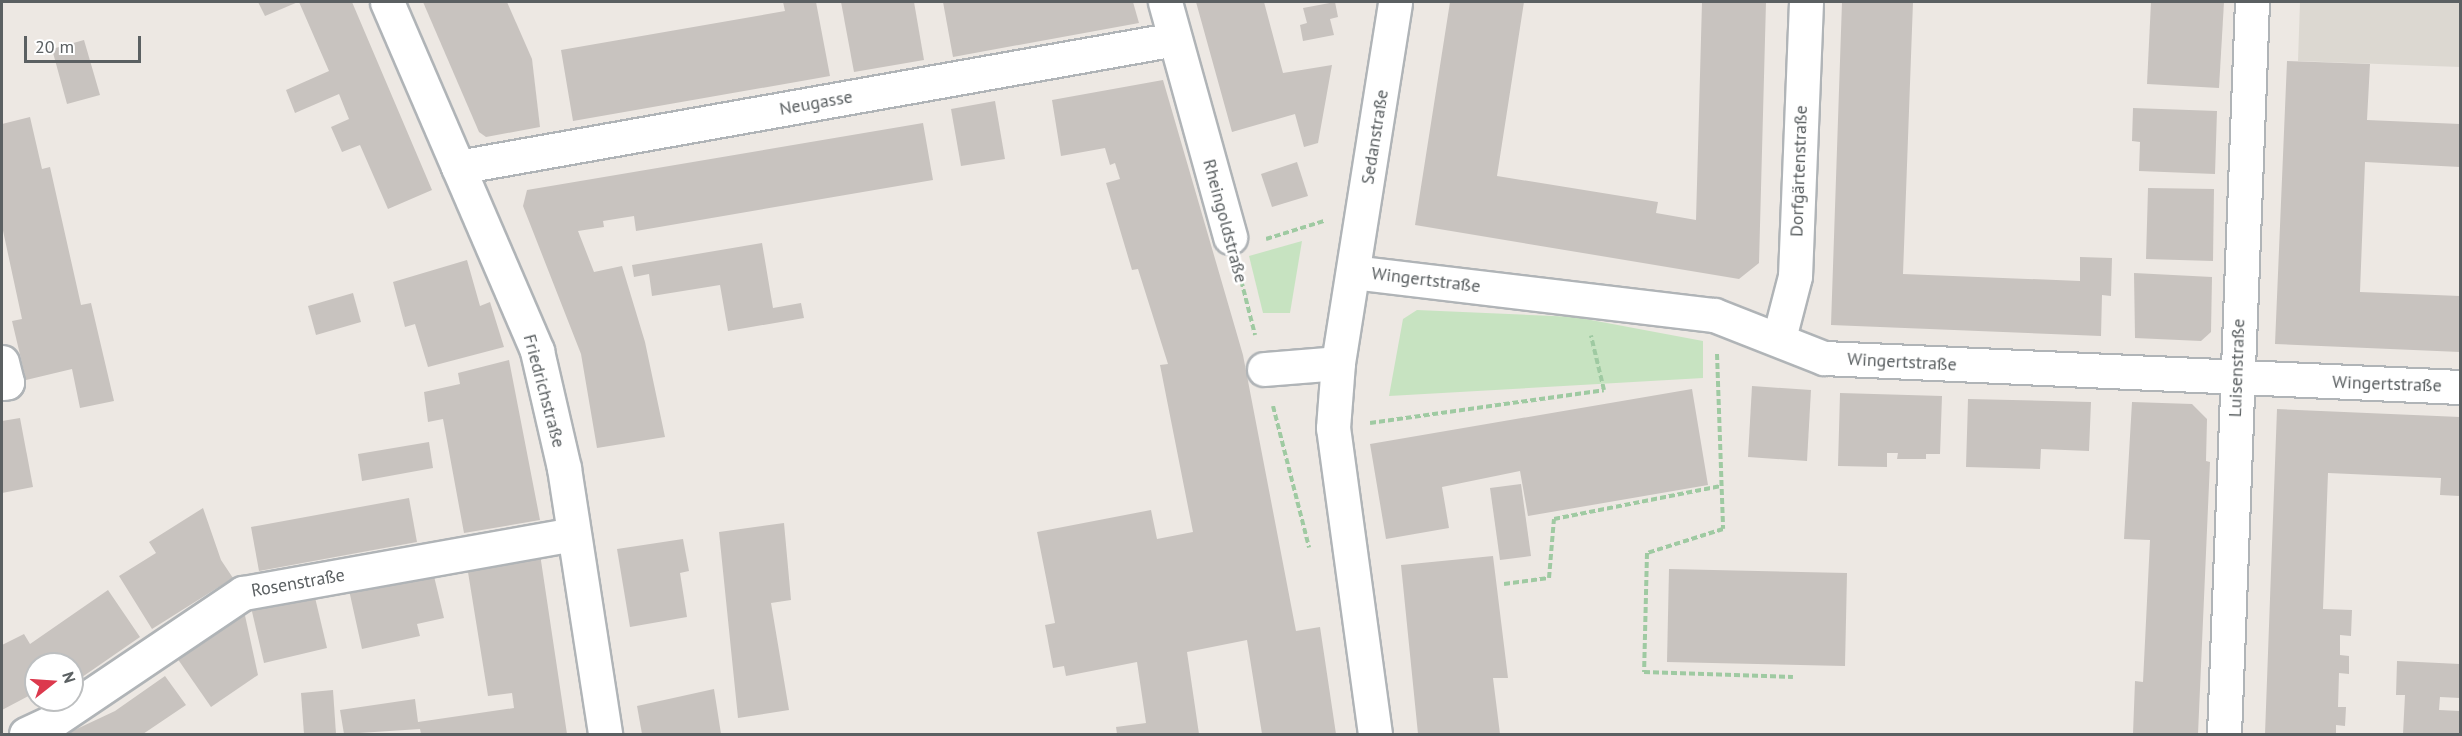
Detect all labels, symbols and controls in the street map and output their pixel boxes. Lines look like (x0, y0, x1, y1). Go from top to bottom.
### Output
scale bar (27, 24, 144, 62)
text: 20 m (35, 35, 74, 58)
street label: Neugasse (778, 86, 854, 120)
street label: Sedanstraße (1357, 88, 1393, 186)
street label: Dorfgärtenstraße (1786, 105, 1812, 237)
street label: Rheingoldstraße (1198, 157, 1252, 285)
street label: Wingertstraße (1370, 263, 1482, 297)
street label: Luisenstraße (2224, 318, 2250, 418)
street label: Friedrichstraße (518, 332, 570, 450)
street label: Wingertstraße (1847, 348, 1957, 376)
street label: Wingertstraße (2332, 371, 2442, 397)
street label: Rosenstraße (250, 564, 346, 602)
north arrow (24, 652, 84, 712)
text: N (58, 669, 80, 685)

